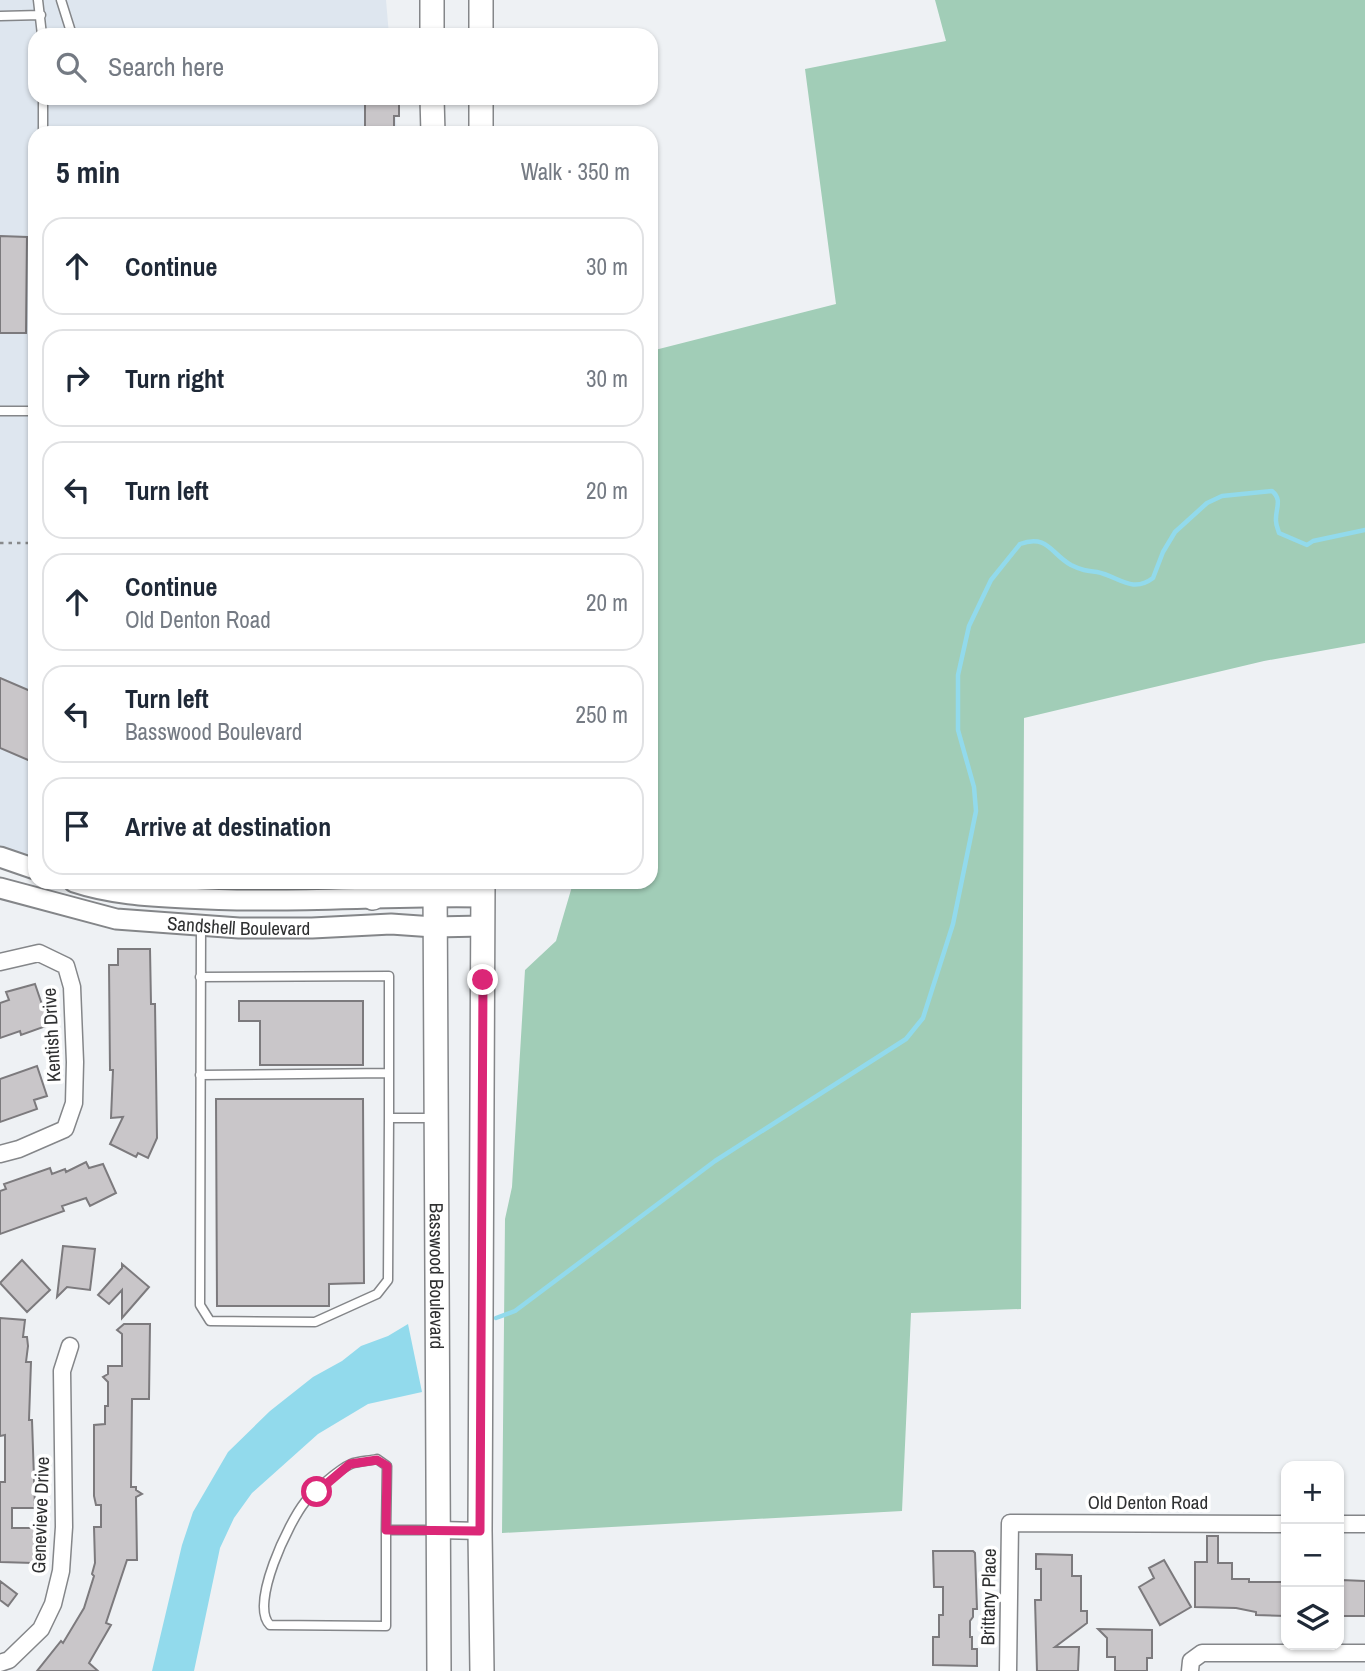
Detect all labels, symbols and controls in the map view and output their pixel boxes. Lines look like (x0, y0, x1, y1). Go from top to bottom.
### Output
search box (28, 28, 658, 105)
icon: search (52, 48, 90, 86)
text: Search here (108, 49, 224, 84)
text: 5 min (56, 152, 120, 192)
text: Walk · 350 m (521, 156, 630, 187)
icon: ahead (58, 247, 96, 285)
text: Continue (125, 249, 217, 284)
text: 30 m (586, 251, 628, 282)
icon: right (58, 359, 96, 397)
text: Turn right (125, 361, 224, 396)
text: 30 m (586, 363, 628, 394)
icon: left (58, 471, 96, 509)
text: Turn left (125, 473, 209, 508)
text: 20 m (586, 475, 628, 506)
text: Continue (125, 569, 217, 604)
icon: ahead (58, 583, 96, 621)
text: 20 m (586, 587, 628, 618)
text: Old Denton Road (125, 604, 271, 635)
text: Turn left (125, 681, 209, 716)
icon: left (58, 695, 96, 733)
text: 250 m (576, 699, 628, 730)
text: Basswood Boulevard (125, 716, 302, 747)
icon: arrive (58, 807, 96, 845)
text: Arrive at destination (125, 809, 331, 844)
street label: Sandshell Boulevard (166, 910, 310, 941)
route end (467, 964, 498, 995)
street label: Kentish Drive (36, 987, 66, 1083)
street label: Basswood Boulevard (424, 1203, 450, 1349)
street label: Genevieve Drive (25, 1456, 55, 1574)
map controls (1281, 1461, 1344, 1650)
button: + (1281, 1461, 1344, 1524)
route start (301, 1476, 332, 1507)
street label: Old Denton Road (1088, 1489, 1208, 1515)
button: − (1281, 1524, 1344, 1587)
street label: Brittany Place (974, 1548, 1002, 1646)
button: layers (1281, 1587, 1344, 1650)

